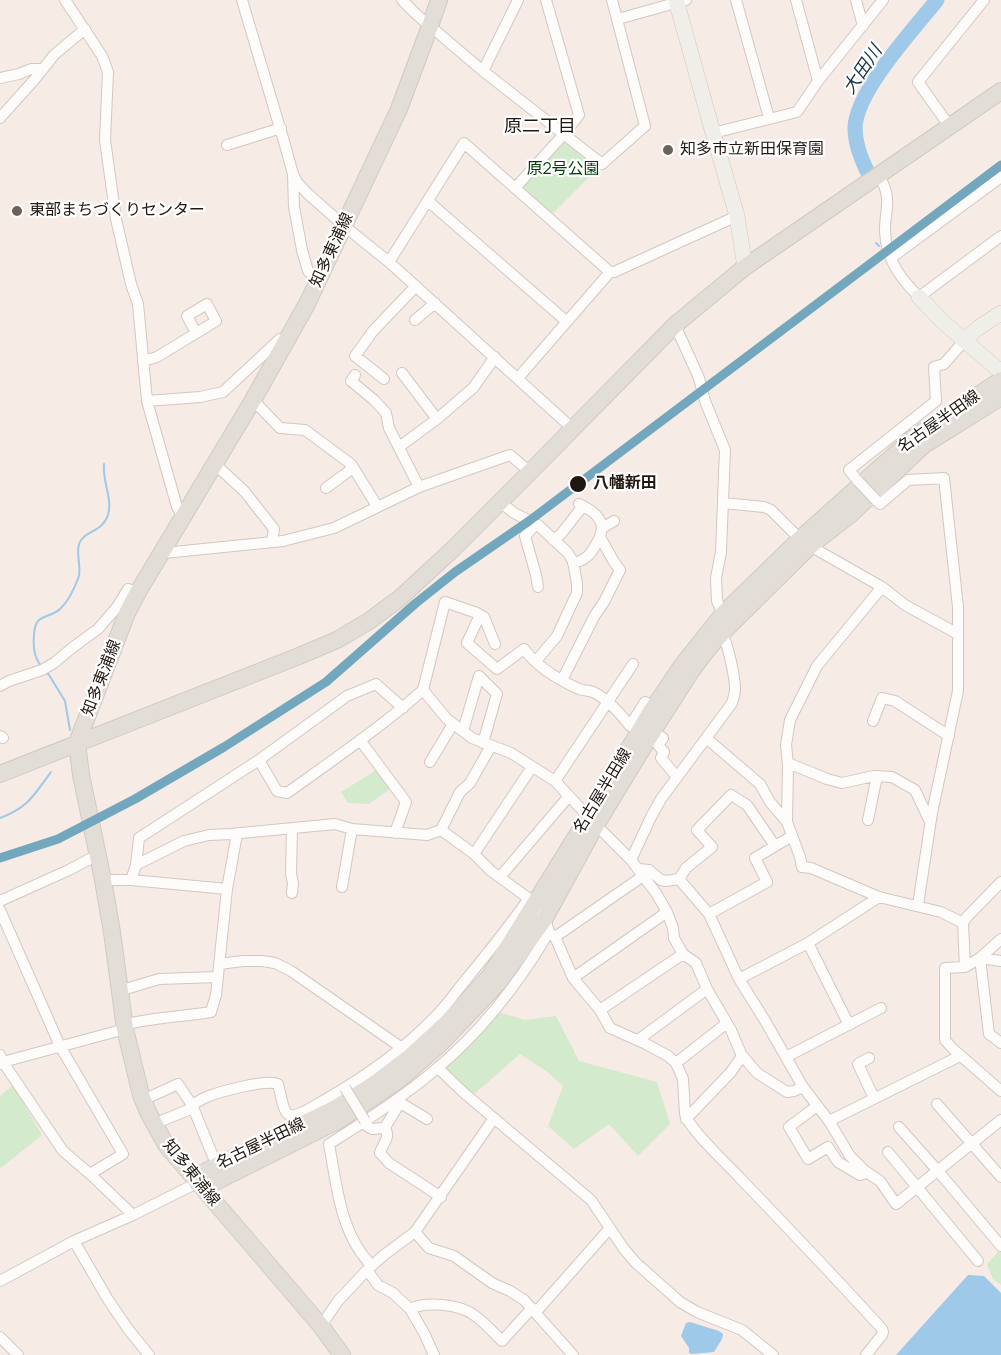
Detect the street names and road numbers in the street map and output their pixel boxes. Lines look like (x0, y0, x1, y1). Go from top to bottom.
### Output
street label: 知多東浦線 (306, 210, 358, 290)
street label: 名古屋半田線 (894, 387, 984, 457)
street label: 知多東浦線 (79, 637, 125, 719)
street label: 名古屋半田線 (570, 745, 636, 837)
street label: 名古屋半田線 (214, 1114, 308, 1174)
street label: 知多東浦線 (158, 1136, 224, 1210)

